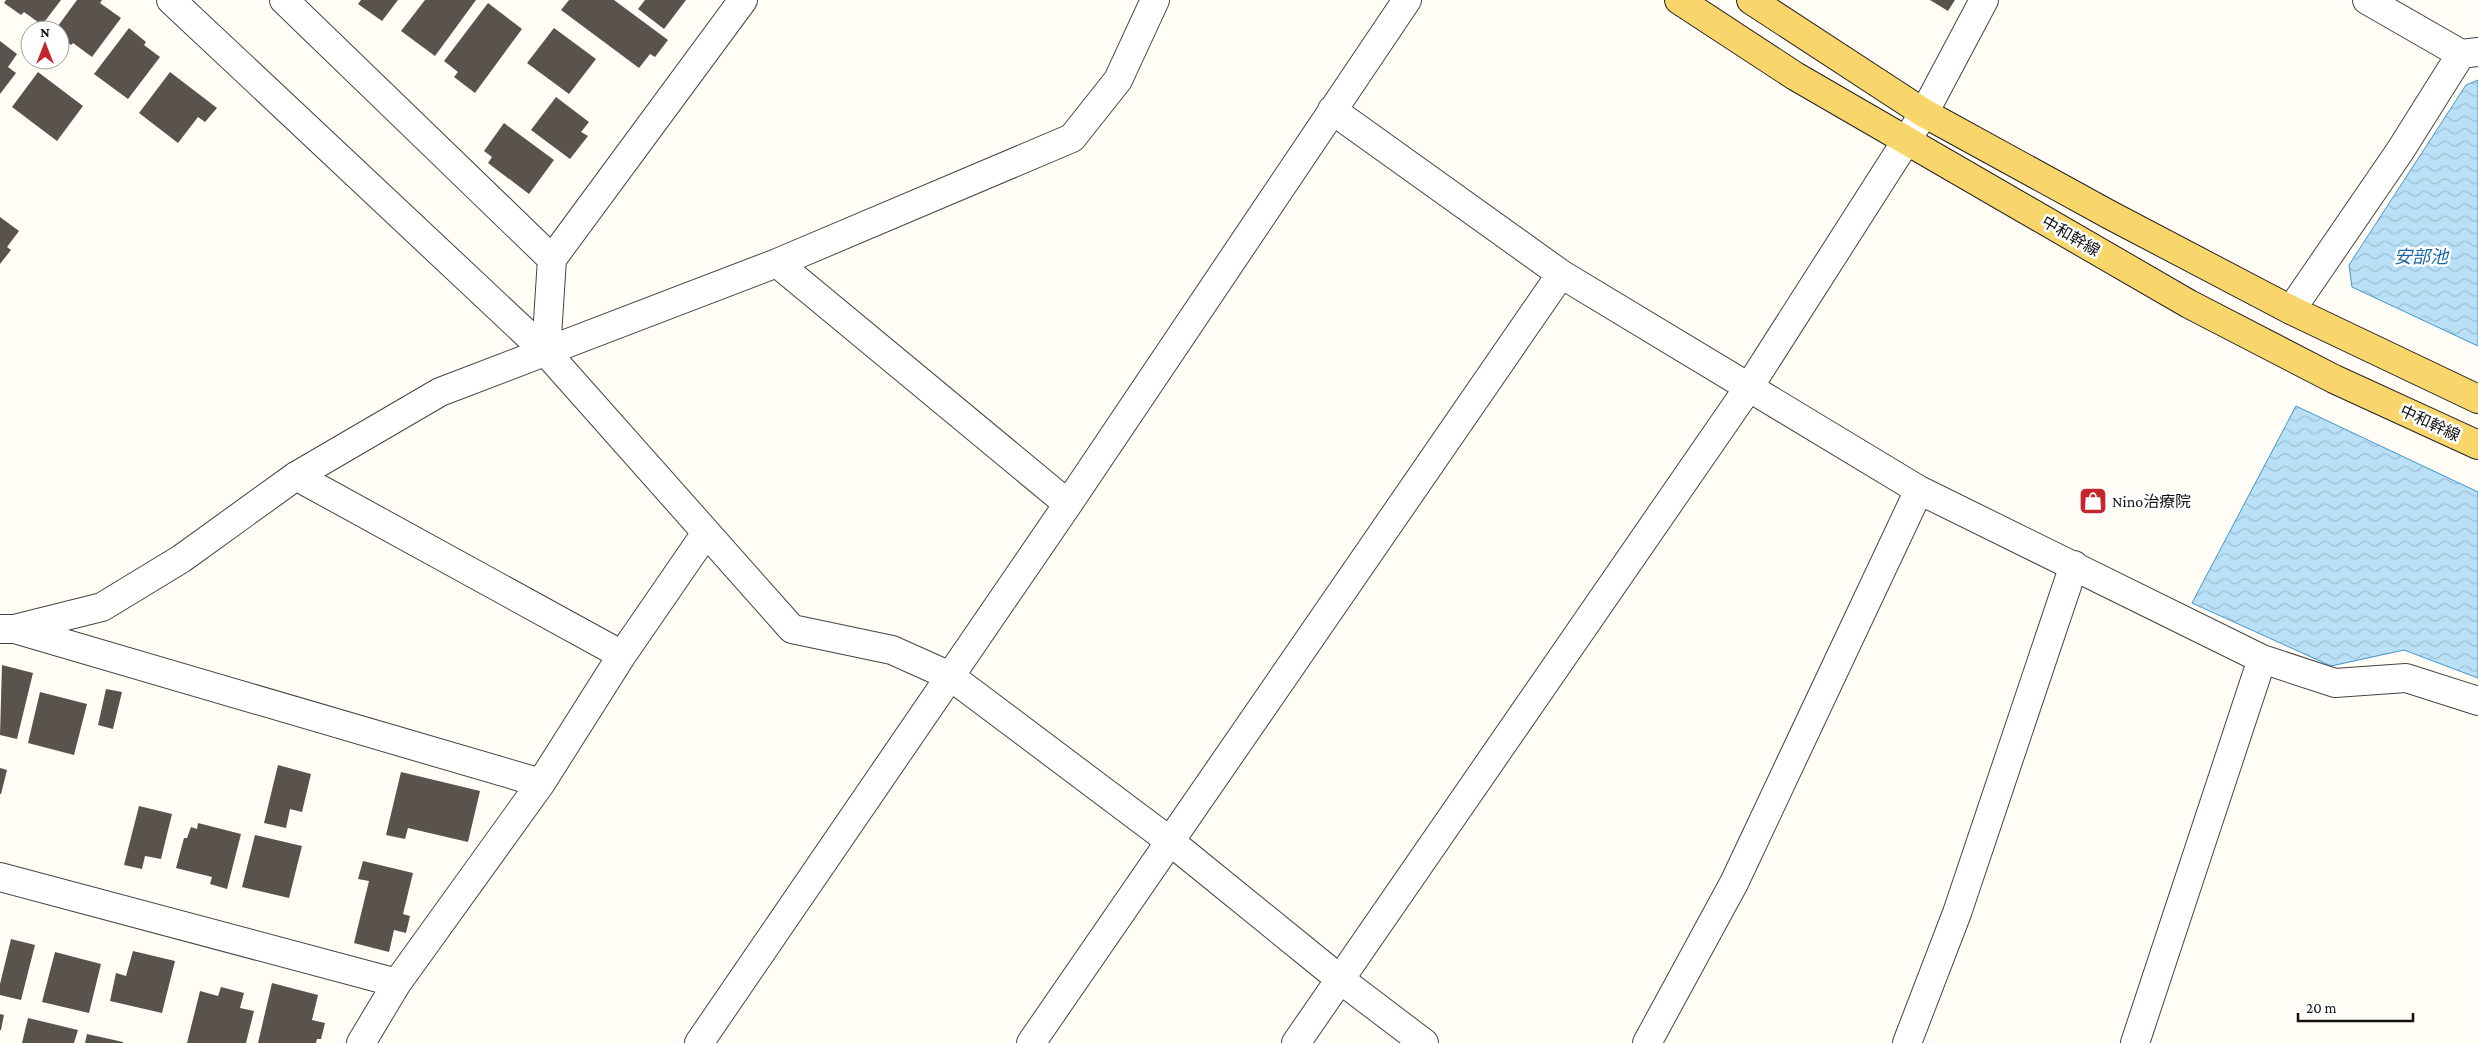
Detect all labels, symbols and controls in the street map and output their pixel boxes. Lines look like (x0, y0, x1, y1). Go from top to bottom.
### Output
north arrow (20, 20, 70, 70)
text: N (40, 24, 50, 40)
street label: 中和幹線 (2039, 213, 2103, 259)
water label: 安部池 (2394, 247, 2450, 267)
street label: 中和幹線 (2397, 402, 2463, 444)
shop icon: Nino治療院 (2078, 486, 2108, 516)
place label: Nino治療院 (2112, 493, 2191, 510)
scale bar (2298, 990, 2413, 1022)
text: 20 m (2306, 1000, 2337, 1016)

